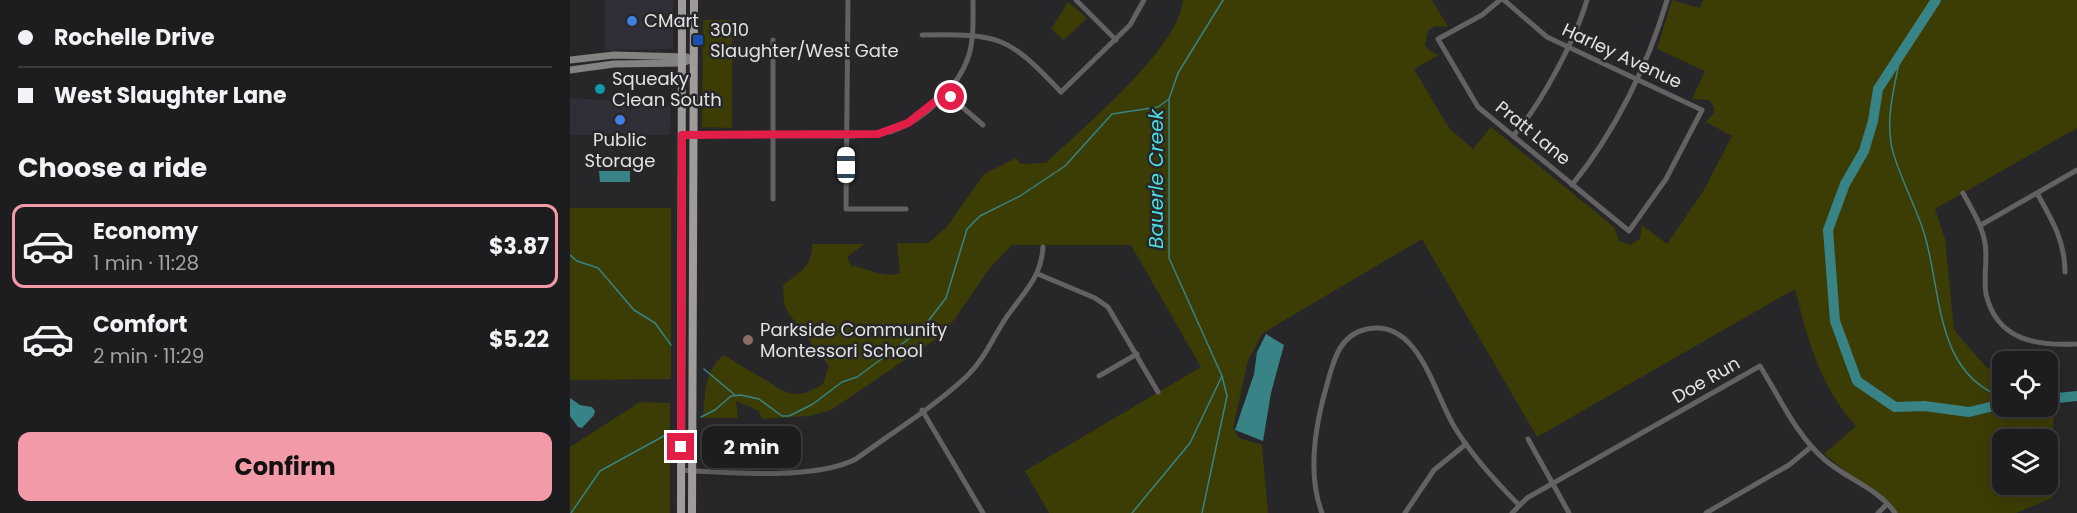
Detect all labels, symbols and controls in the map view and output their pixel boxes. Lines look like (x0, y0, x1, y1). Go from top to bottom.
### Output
place label: CMart (644, 8, 699, 33)
marker: CMart (625, 14, 639, 28)
place label: 3010 Slaughter/West Gate (710, 17, 899, 63)
street label: Harley Avenue (1558, 17, 1686, 94)
text: Rochelle Drive (54, 22, 214, 53)
marker: 3010 Slaughter/West Gate (691, 33, 705, 47)
place label: Squeaky Clean South (612, 66, 722, 112)
text: West Slaughter Lane (54, 80, 287, 111)
marker: Squeaky Clean South (593, 82, 607, 96)
route start (937, 83, 964, 110)
street label: Pratt Lane (1491, 95, 1576, 171)
water label: Bauerle Creek (1142, 107, 1170, 249)
marker: Public Storage (613, 113, 627, 127)
place label: Public Storage (585, 127, 655, 173)
car (837, 147, 855, 183)
text: Choose a ride (18, 149, 207, 186)
text: Economy (93, 216, 198, 247)
icon: car (21, 219, 75, 273)
text: $3.87 (489, 231, 549, 262)
text: 1 min · 11:28 (93, 249, 199, 277)
text: Comfort (93, 309, 187, 340)
icon: car (21, 312, 75, 366)
place label: Parkside Community Montessori School (760, 317, 947, 363)
text: $5.22 (489, 324, 549, 355)
marker: Parkside Community Montessori School (741, 333, 755, 347)
text: 2 min · 11:29 (93, 342, 204, 370)
street label: Doe Run (1667, 350, 1744, 409)
map controls (1992, 351, 2058, 495)
button: locate (1992, 351, 2058, 417)
callout: 2 min (702, 426, 801, 468)
button: layers (1992, 429, 2058, 495)
button: Confirm (18, 432, 552, 501)
route end (667, 433, 694, 460)
text: 2 min (723, 433, 780, 461)

